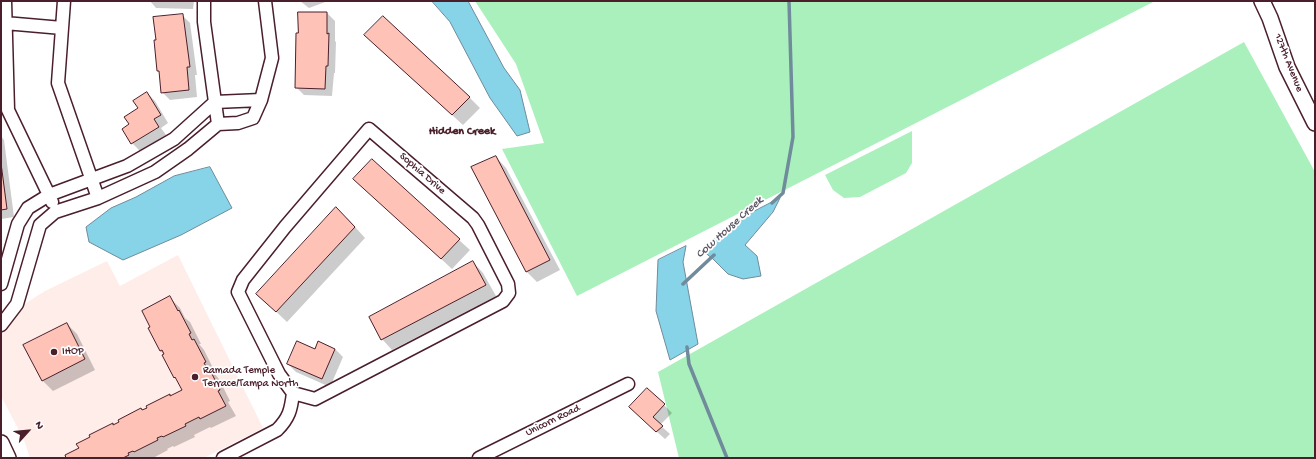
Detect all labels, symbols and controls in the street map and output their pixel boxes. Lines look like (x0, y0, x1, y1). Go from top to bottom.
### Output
street label: 127th Avenue (1270, 32, 1306, 94)
district label: Hidden Creek (429, 125, 495, 139)
street label: Sophia Drive (396, 150, 448, 198)
water label: Cow House Creek (693, 194, 767, 262)
place label: IHOP (62, 345, 84, 359)
marker: IHOP (49, 347, 59, 357)
place label: Ramada Temple Terrace/Tampa North (203, 364, 298, 390)
marker: Ramada Temple Terrace/Tampa North (190, 372, 200, 382)
street label: Unicorn Road (524, 402, 582, 440)
north arrow (8, 411, 48, 451)
text: N (32, 420, 46, 431)

